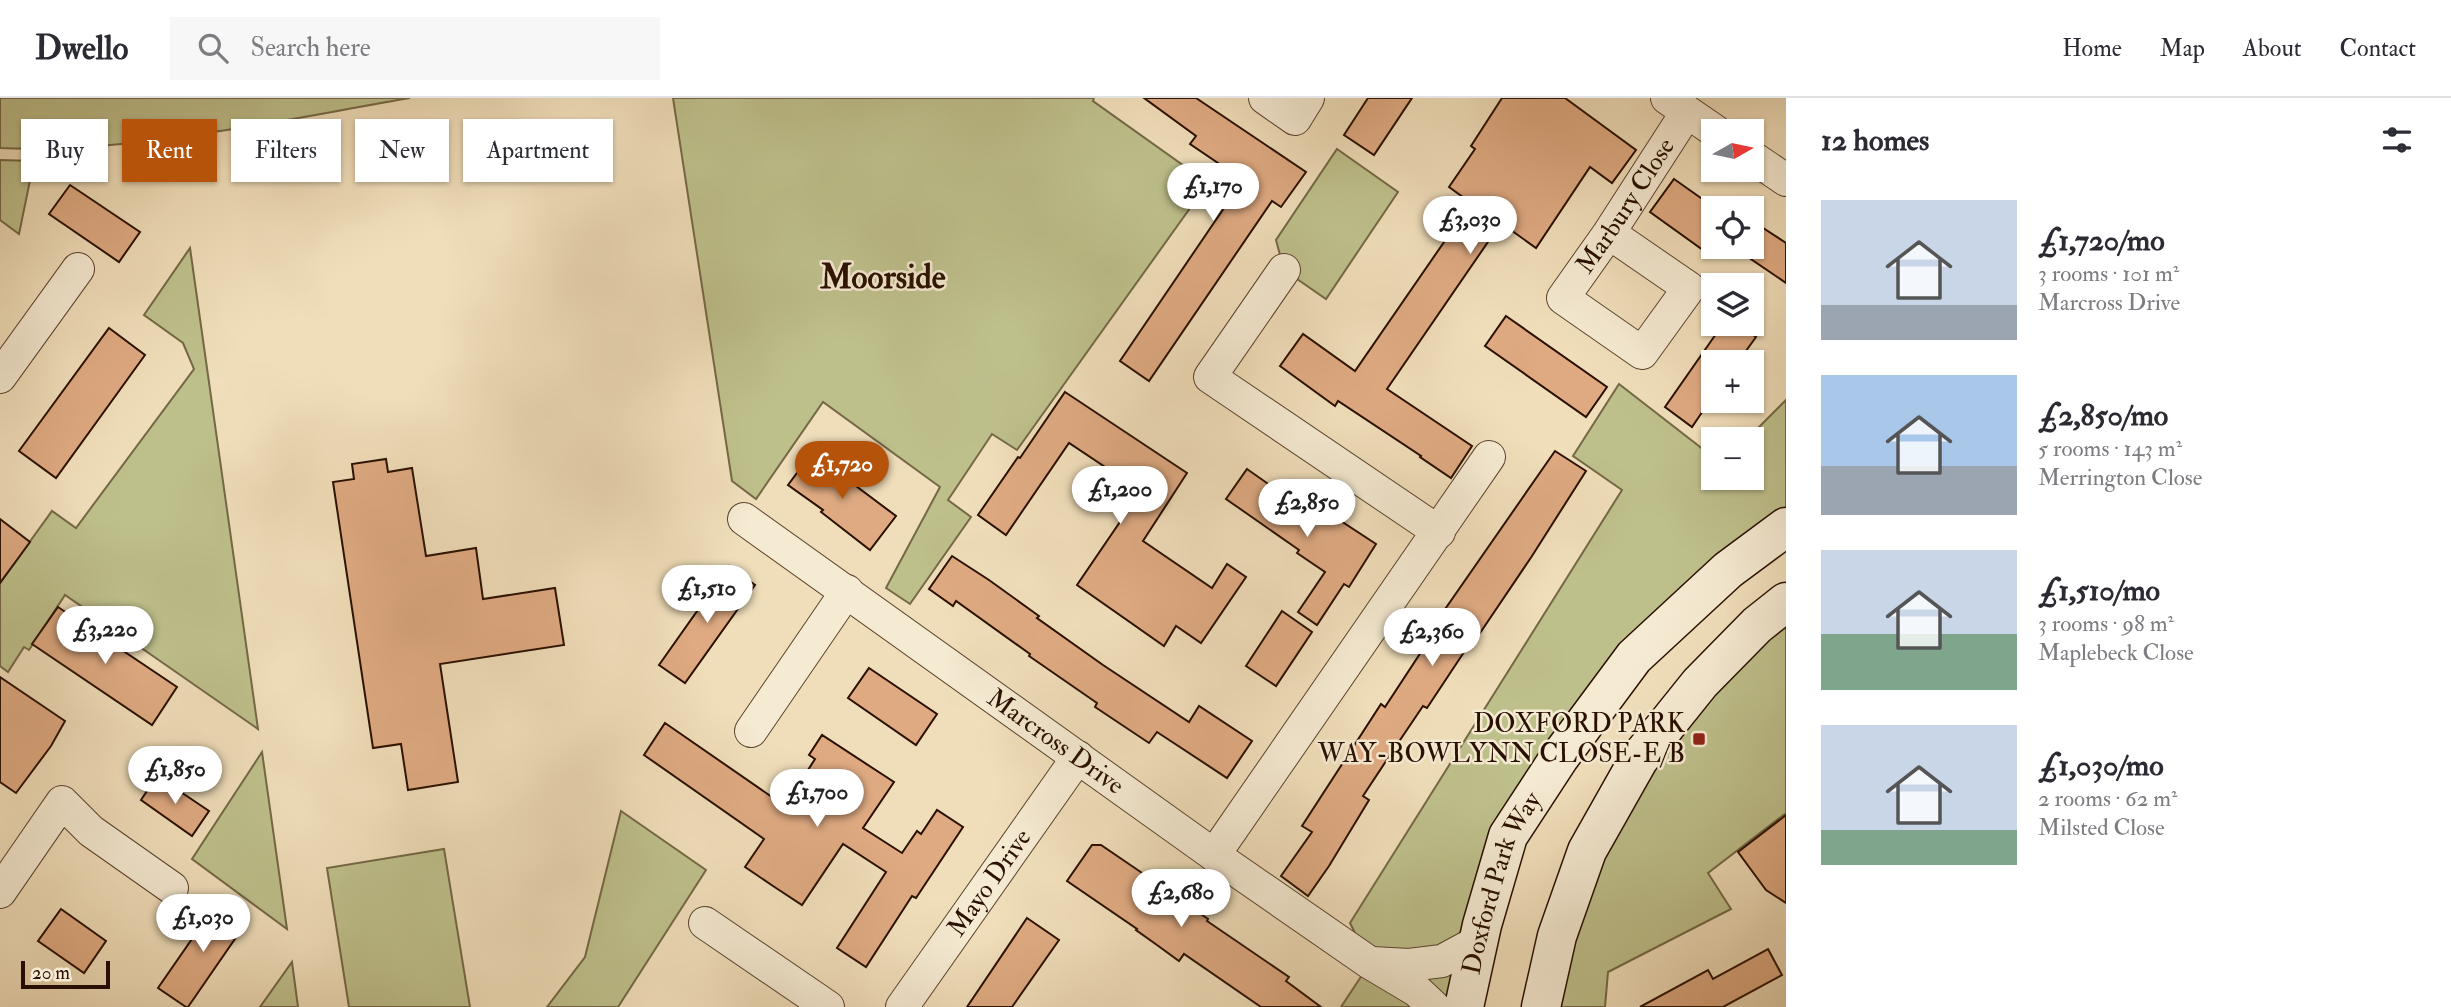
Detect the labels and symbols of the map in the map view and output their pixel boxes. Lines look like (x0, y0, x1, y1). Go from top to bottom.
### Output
north arrow (1701, 119, 1764, 182)
street label: Marbury Close (1569, 132, 1682, 280)
pin: £1,170 (1156, 164, 1270, 223)
pin: £3,030 (1413, 197, 1527, 256)
district label: Moorside (819, 257, 946, 298)
pin: £1,720 (785, 442, 899, 501)
pin: £1,200 (1063, 466, 1177, 526)
pin: £2,850 (1250, 480, 1364, 539)
pin: £1,510 (650, 566, 764, 625)
pin: £3,220 (48, 606, 162, 666)
pin: £2,360 (1375, 608, 1489, 668)
street label: Marcross Drive (981, 682, 1130, 802)
place label: DOXFORD PARK WAY-BOWLYNN CLOSE-E/B (1317, 708, 1686, 770)
marker: DOXFORD PARK WAY-BOWLYNN CLOSE-E/B (1691, 731, 1707, 747)
pin: £1,850 (118, 746, 232, 806)
pin: £1,700 (760, 770, 874, 829)
street label: Doxford Park Way (1456, 785, 1549, 978)
street label: Mayo Drive (941, 823, 1038, 943)
pin: £2,680 (1124, 870, 1238, 929)
pin: £1,030 (146, 894, 260, 954)
scale bar (21, 958, 110, 990)

